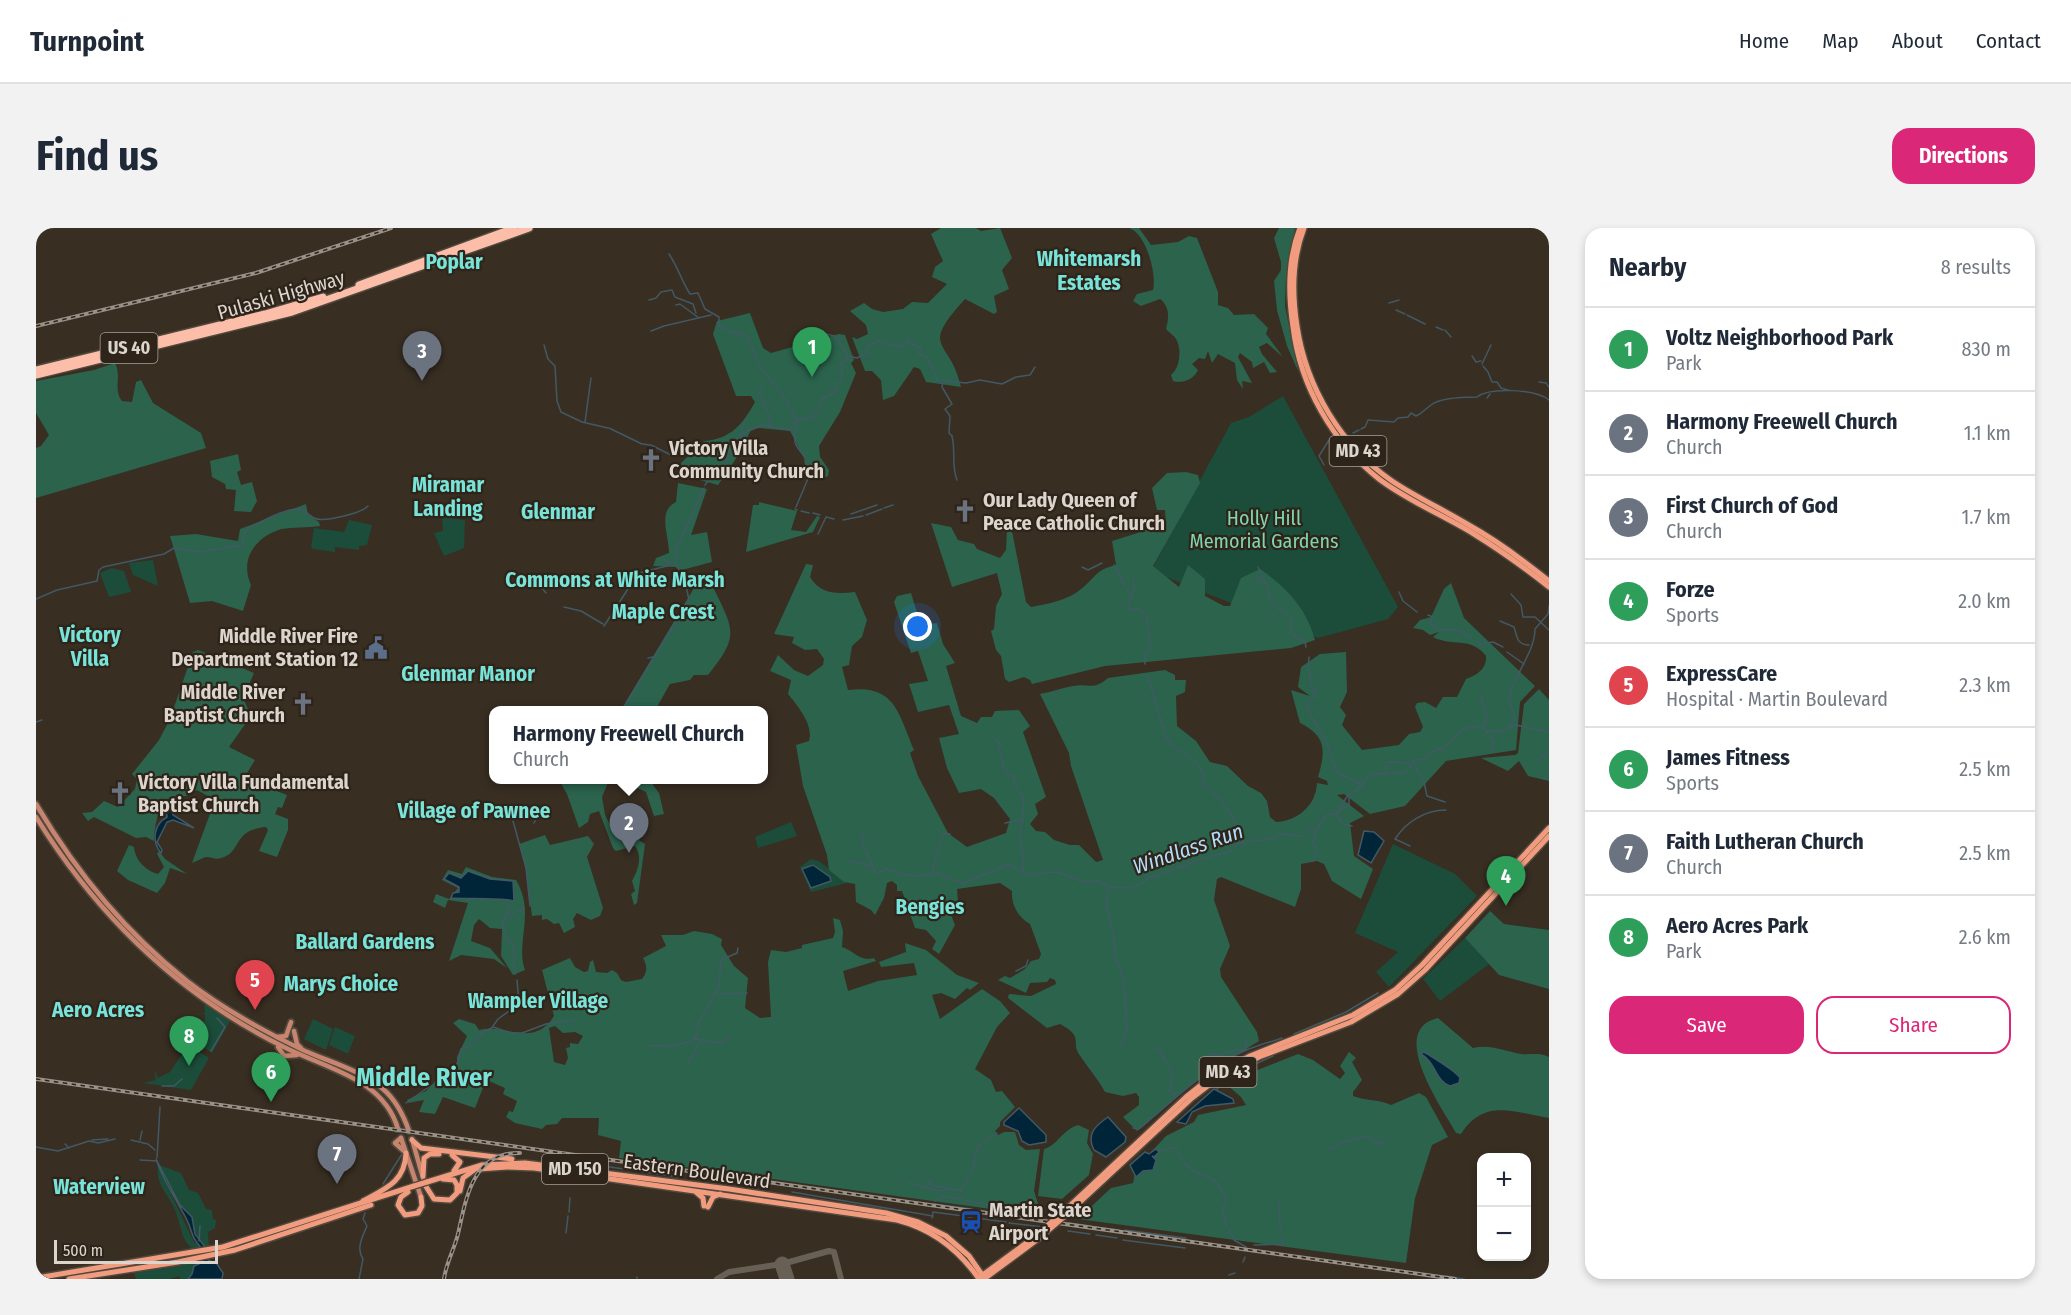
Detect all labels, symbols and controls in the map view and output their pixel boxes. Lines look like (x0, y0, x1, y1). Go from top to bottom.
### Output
text: Turnpoint (30, 25, 144, 58)
text: Home (1739, 28, 1789, 54)
text: Map (1822, 28, 1859, 54)
text: About (1892, 28, 1943, 54)
text: Contact (1976, 28, 2041, 54)
button: Directions (1892, 128, 2035, 184)
text: Find us (36, 131, 158, 181)
district label: Whitemarsh Estates (1037, 246, 1141, 296)
district label: Poplar (425, 249, 483, 275)
text: Nearby (1609, 252, 1686, 283)
text: 8 results (1941, 255, 2011, 279)
street label: Pulaski Highway (215, 265, 347, 325)
text: Voltz Neighborhood Park (1666, 324, 1893, 351)
pin: 1 (792, 328, 832, 377)
pin: 3 (402, 332, 442, 381)
road number: US 40 (100, 333, 158, 363)
text: 1 (1624, 337, 1633, 361)
text: 830 m (1961, 337, 2011, 361)
text: Park (1666, 351, 1702, 375)
text: Harmony Freewell Church (1666, 408, 1898, 435)
text: 2 (1624, 421, 1633, 445)
text: 1.1 km (1964, 421, 2011, 445)
text: Church (1666, 435, 1722, 459)
place label: Victory Villa Community Church (668, 436, 824, 483)
road number: MD 43 (1330, 436, 1386, 466)
church icon: Victory Villa Community Church (638, 447, 664, 473)
district label: Miramar Landing (412, 472, 484, 522)
place label: Our Lady Queen of Peace Catholic Church (983, 488, 1165, 535)
text: First Church of God (1666, 492, 1838, 519)
church icon: Our Lady Queen of Peace Catholic Church (952, 498, 978, 524)
district label: Glenmar (521, 499, 595, 525)
text: 3 (1624, 505, 1633, 529)
text: 1.7 km (1961, 505, 2011, 529)
park label: Holly Hill Memorial Gardens (1190, 506, 1338, 553)
text: Church (1666, 519, 1722, 543)
district label: Commons at White Marsh (505, 567, 725, 593)
text: Forze (1666, 576, 1715, 603)
text: 4 (1623, 589, 1634, 613)
text: 2.0 km (1958, 589, 2011, 613)
district label: Maple Crest (612, 599, 715, 625)
text: Sports (1666, 603, 1719, 627)
your location (903, 612, 932, 641)
district label: Victory Villa (58, 622, 122, 672)
place label: Middle River Fire Department Station 12 (171, 624, 358, 671)
public building icon: Middle River Fire Department Station 12 (363, 635, 389, 661)
text: ExpressCare (1666, 660, 1777, 687)
district label: Glenmar Manor (401, 661, 535, 687)
text: 5 (1624, 673, 1633, 697)
text: 2.3 km (1959, 673, 2011, 697)
place label: Middle River Baptist Church (164, 680, 286, 727)
text: Hospital · Martin Boulevard (1666, 687, 1888, 711)
church icon: Middle River Baptist Church (290, 691, 316, 717)
popup (489, 706, 768, 784)
text: Harmony Freewell Church (513, 720, 744, 747)
text: James Fitness (1666, 744, 1790, 771)
text: Church (513, 747, 569, 771)
text: 6 (1623, 757, 1634, 781)
text: 2.5 km (1959, 757, 2011, 781)
place label: Victory Villa Fundamental Baptist Church (137, 770, 350, 817)
text: Sports (1666, 771, 1719, 795)
church icon: Victory Villa Fundamental Baptist Church (107, 780, 133, 806)
district label: Village of Pawnee (396, 798, 551, 824)
pin: 2 (610, 804, 648, 853)
water label: Windlass Run (1129, 818, 1247, 880)
text: Faith Lutheran Church (1666, 828, 1864, 855)
text: 7 (1624, 841, 1633, 865)
text: 2.5 km (1959, 841, 2011, 865)
text: Church (1666, 855, 1722, 879)
pin: 4 (1486, 856, 1526, 906)
district label: Bengies (895, 894, 965, 920)
text: Aero Acres Park (1666, 912, 1808, 939)
text: 8 (1623, 925, 1634, 949)
text: 2.6 km (1959, 925, 2011, 949)
district label: Ballard Gardens (296, 929, 434, 955)
text: Park (1666, 939, 1702, 963)
pin: 5 (236, 960, 274, 1010)
district label: Marys Choice (284, 971, 399, 997)
district label: Wampler Village (468, 988, 609, 1014)
button: Save (1609, 996, 1804, 1054)
button: Share (1816, 996, 2011, 1054)
district label: Aero Acres (51, 997, 144, 1023)
pin: 8 (170, 1016, 208, 1066)
pin: 6 (252, 1052, 290, 1102)
road number: MD 43 (1200, 1057, 1256, 1087)
district label: Middle River (356, 1062, 492, 1093)
pin: 7 (318, 1134, 356, 1184)
street label: Eastern Boulevard (622, 1149, 772, 1193)
map controls (1477, 1153, 1531, 1261)
button: + (1477, 1153, 1531, 1207)
road number: MD 150 (542, 1154, 608, 1184)
district label: Waterview (53, 1174, 145, 1200)
place label: Martin State Airport (988, 1198, 1092, 1245)
button: − (1477, 1207, 1531, 1261)
station icon: Martin State Airport (958, 1209, 984, 1235)
scale bar (54, 1237, 218, 1264)
text: 500 m (63, 1241, 103, 1260)

